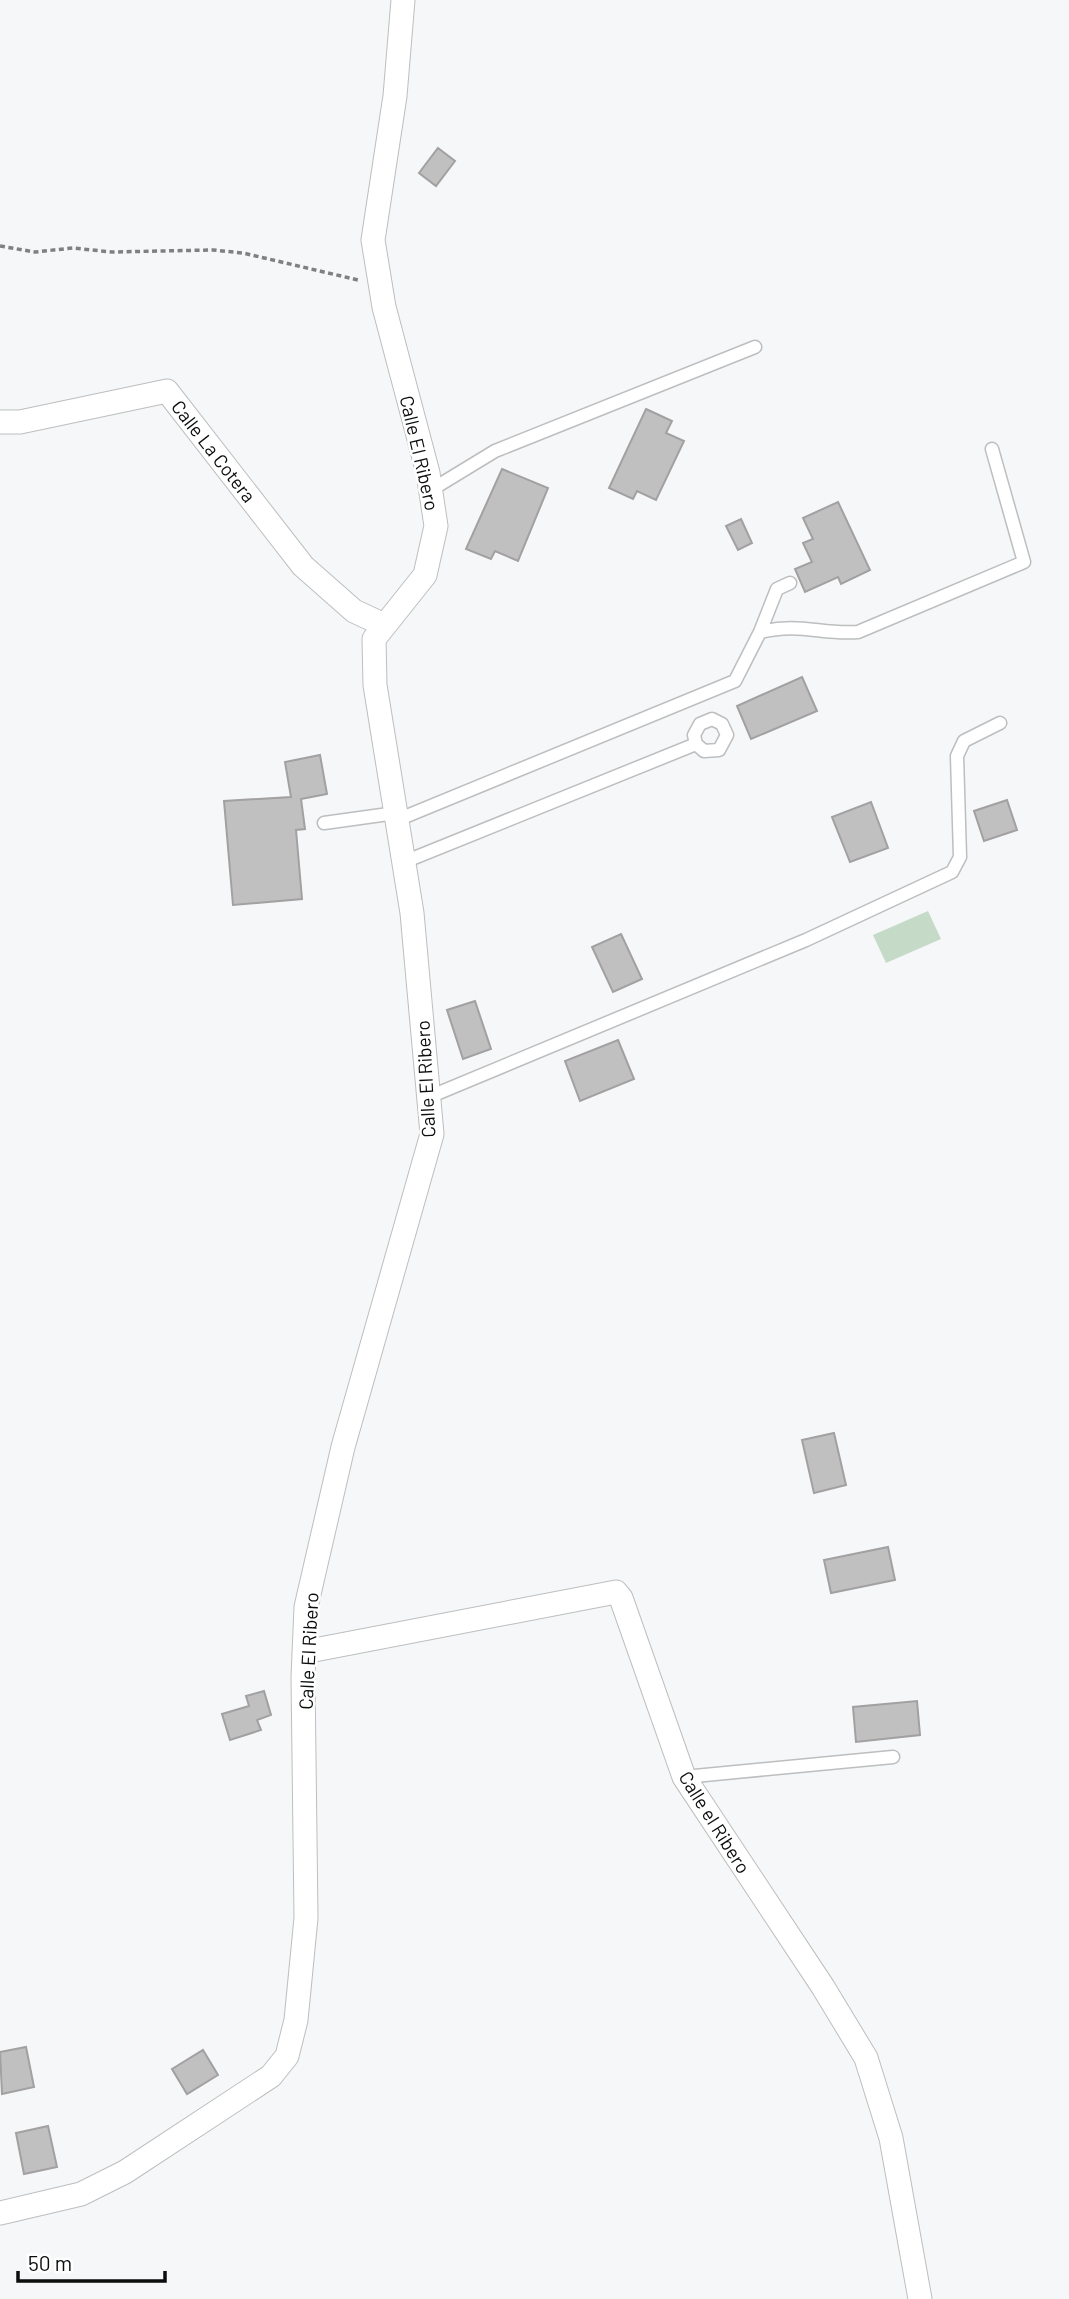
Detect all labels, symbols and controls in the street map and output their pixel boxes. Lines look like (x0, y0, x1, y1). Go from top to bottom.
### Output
street label: Calle El Ribero (396, 393, 444, 513)
street label: Calle La Cotera (167, 395, 261, 507)
street label: Calle El Ribero (410, 1020, 440, 1138)
street label: Calle El Ribero (293, 1592, 323, 1710)
street label: Calle el Ribero (674, 1767, 756, 1877)
scale bar (18, 2240, 164, 2284)
text: 50 m (28, 2250, 72, 2275)

